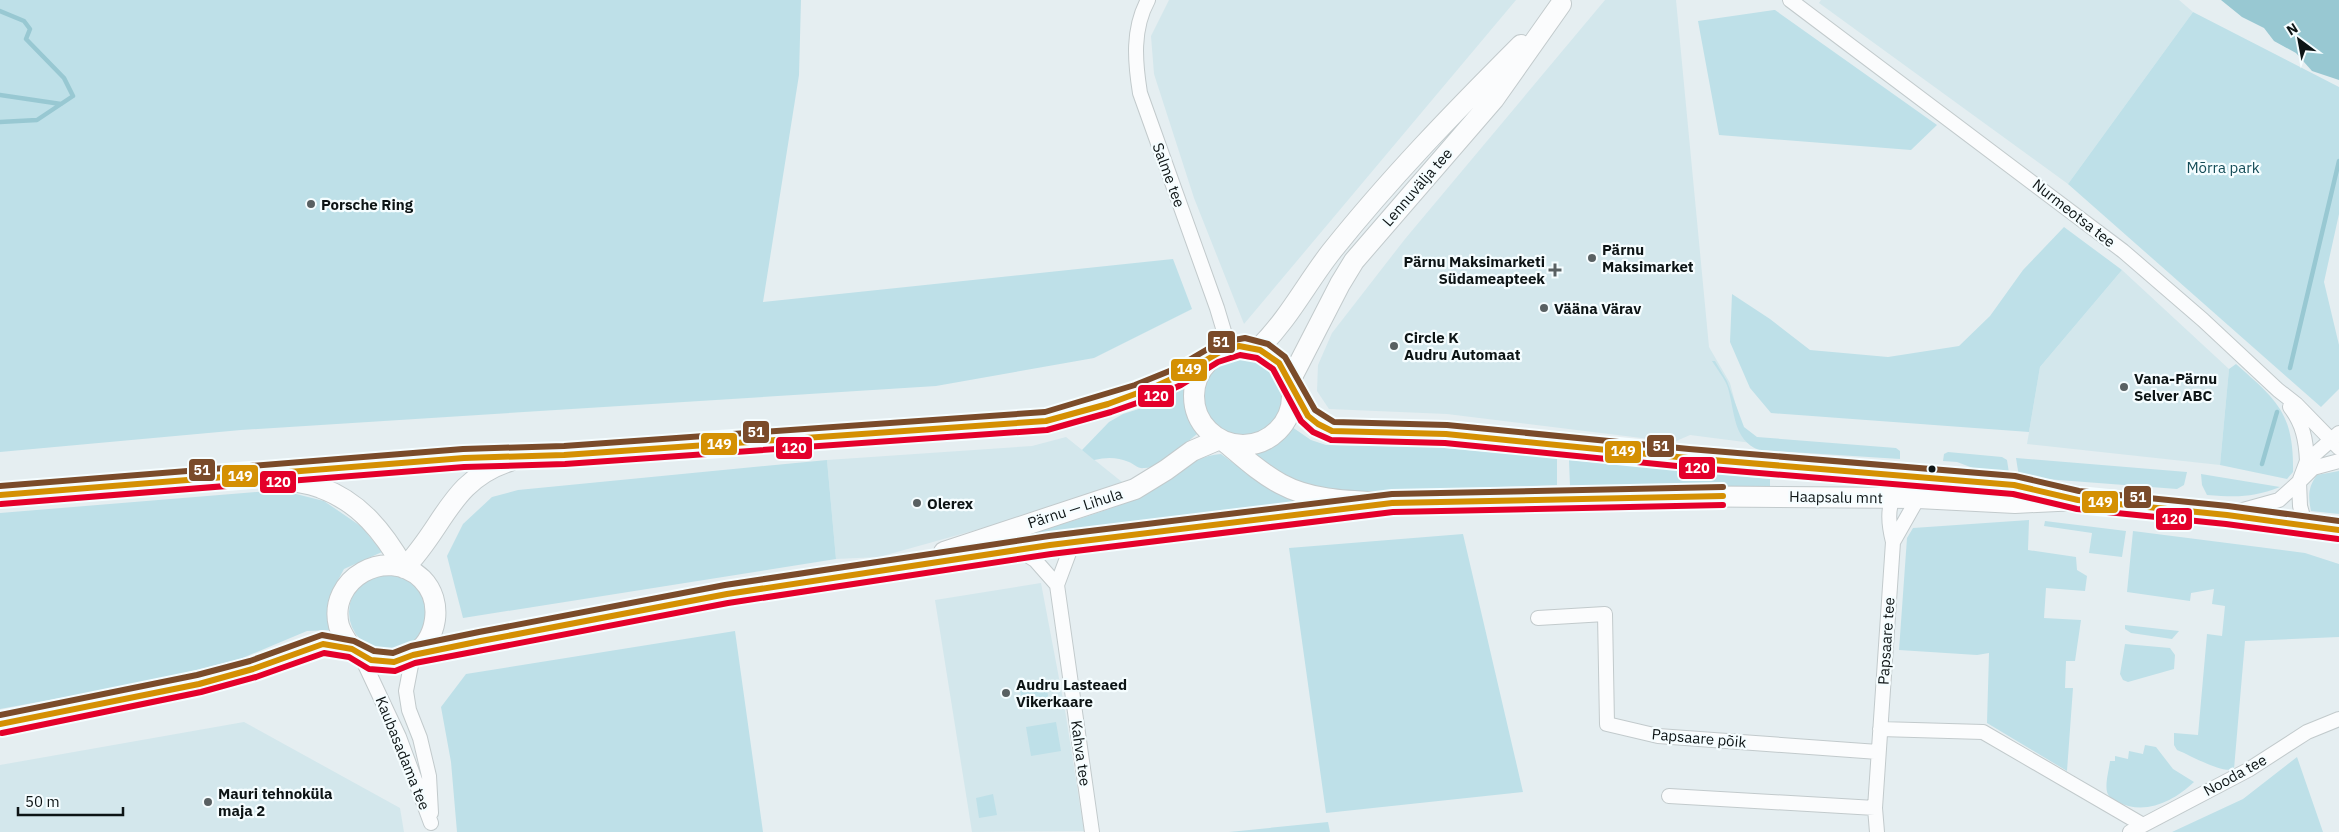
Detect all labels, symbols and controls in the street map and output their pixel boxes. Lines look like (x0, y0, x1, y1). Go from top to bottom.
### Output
north arrow (2274, 15, 2324, 65)
text: N (2283, 19, 2301, 39)
street label: Salme tee (1149, 140, 1189, 210)
street label: Lennuvälja tee (1378, 144, 1456, 230)
park label: Mõrra park (2186, 158, 2260, 177)
street label: Nurmeotsa tee (2029, 175, 2119, 251)
place label: Porsche Ring (321, 195, 414, 214)
marker: Porsche Ring (305, 198, 317, 210)
place label: Pärnu Maksimarket (1602, 240, 1694, 276)
place label: Pärnu Maksimarketi Südameapteek (1403, 252, 1545, 288)
marker: Pärnu Maksimarket (1586, 252, 1598, 264)
marker: Pärnu Maksimarketi Südameapteek (1549, 264, 1561, 276)
place label: Vääna Värav (1554, 299, 1641, 318)
marker: Vääna Värav (1538, 302, 1550, 314)
place label: Circle K Audru Automaat (1404, 328, 1521, 364)
line badge: 51 (1207, 330, 1236, 354)
text: 51 (1213, 333, 1230, 351)
marker: Circle K Audru Automaat (1388, 340, 1400, 352)
line badge: 149 (1170, 358, 1208, 382)
text: 149 (1176, 360, 1202, 378)
place label: Vana-Pärnu Selver ABC (2134, 369, 2217, 405)
marker: Vana-Pärnu Selver ABC (2118, 381, 2130, 393)
line badge: 120 (1137, 384, 1175, 408)
text: 120 (1143, 387, 1169, 405)
line badge: 51 (742, 420, 770, 444)
text: 51 (748, 423, 765, 441)
line badge: 149 (700, 432, 738, 456)
line badge: 51 (1646, 434, 1675, 458)
text: 149 (706, 435, 732, 453)
line badge: 120 (775, 436, 813, 460)
text: 51 (1653, 437, 1670, 455)
text: 120 (781, 439, 807, 457)
line badge: 149 (1604, 440, 1642, 464)
text: 149 (1610, 442, 1636, 460)
line badge: 120 (1678, 456, 1716, 480)
line badge: 51 (188, 458, 216, 482)
text: 120 (1684, 459, 1710, 477)
text: 51 (194, 461, 211, 479)
line badge: 149 (221, 464, 259, 488)
unlabelled marker (1927, 464, 1937, 474)
text: 149 (227, 467, 253, 485)
line badge: 120 (259, 470, 297, 494)
text: 120 (265, 473, 291, 491)
street label: Pärnu — Lihula (1025, 484, 1125, 532)
line badge: 51 (2123, 485, 2152, 509)
street label: Haapsalu mnt (1789, 487, 1883, 507)
text: 51 (2130, 488, 2147, 506)
line badge: 149 (2081, 490, 2119, 514)
text: 149 (2087, 493, 2113, 511)
place label: Olerex (927, 494, 974, 513)
marker: Olerex (911, 497, 923, 509)
line badge: 120 (2155, 507, 2193, 531)
text: 120 (2161, 510, 2187, 528)
street label: Papsaare tee (1873, 597, 1899, 685)
place label: Audru Lasteaed Vikerkaare (1016, 675, 1127, 711)
marker: Audru Lasteaed Vikerkaare (1000, 687, 1012, 699)
street label: Kaubasadama tee (372, 693, 434, 813)
street label: Kahva tee (1067, 719, 1095, 787)
street label: Papsaare põik (1651, 724, 1747, 752)
street label: Nooda tee (2200, 750, 2270, 800)
scale bar (18, 784, 122, 816)
place label: Mauri tehnoküla maja 2 (218, 784, 333, 820)
text: 50 m (25, 792, 60, 811)
marker: Mauri tehnoküla maja 2 (202, 796, 214, 808)

